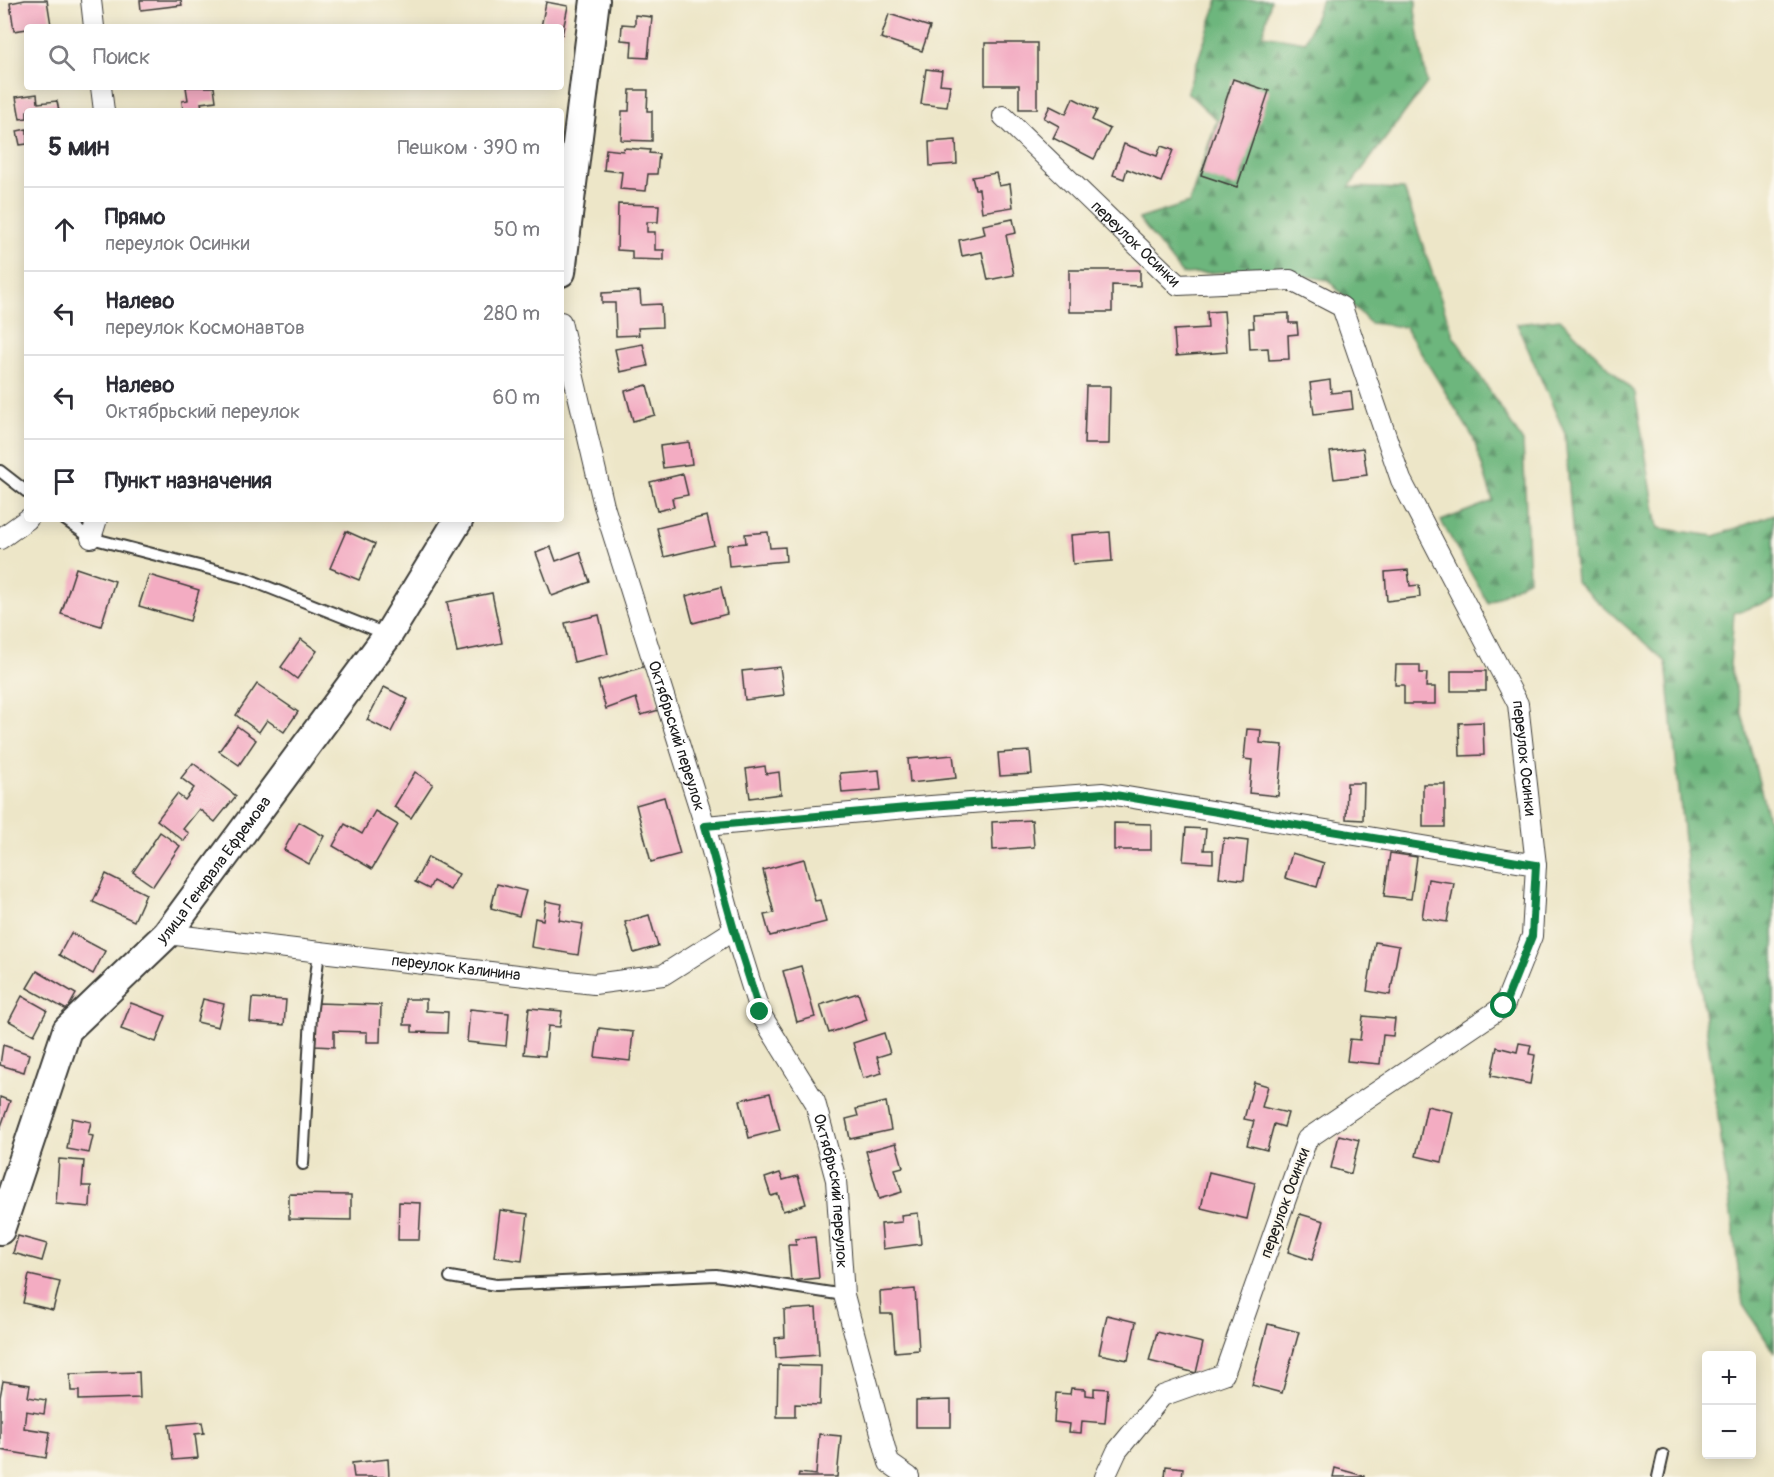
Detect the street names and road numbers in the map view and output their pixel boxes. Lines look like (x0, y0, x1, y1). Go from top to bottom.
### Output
street label: переулок Осинки (1087, 196, 1184, 291)
street label: Октябрьский переулок (643, 658, 710, 813)
street label: переулок Осинки (1508, 699, 1540, 817)
street label: улица Генерала Ефремова (152, 792, 275, 949)
street label: переулок Калинина (390, 950, 522, 985)
street label: Октябрьский переулок (809, 1112, 852, 1269)
street label: переулок Осинки (1256, 1145, 1314, 1261)

